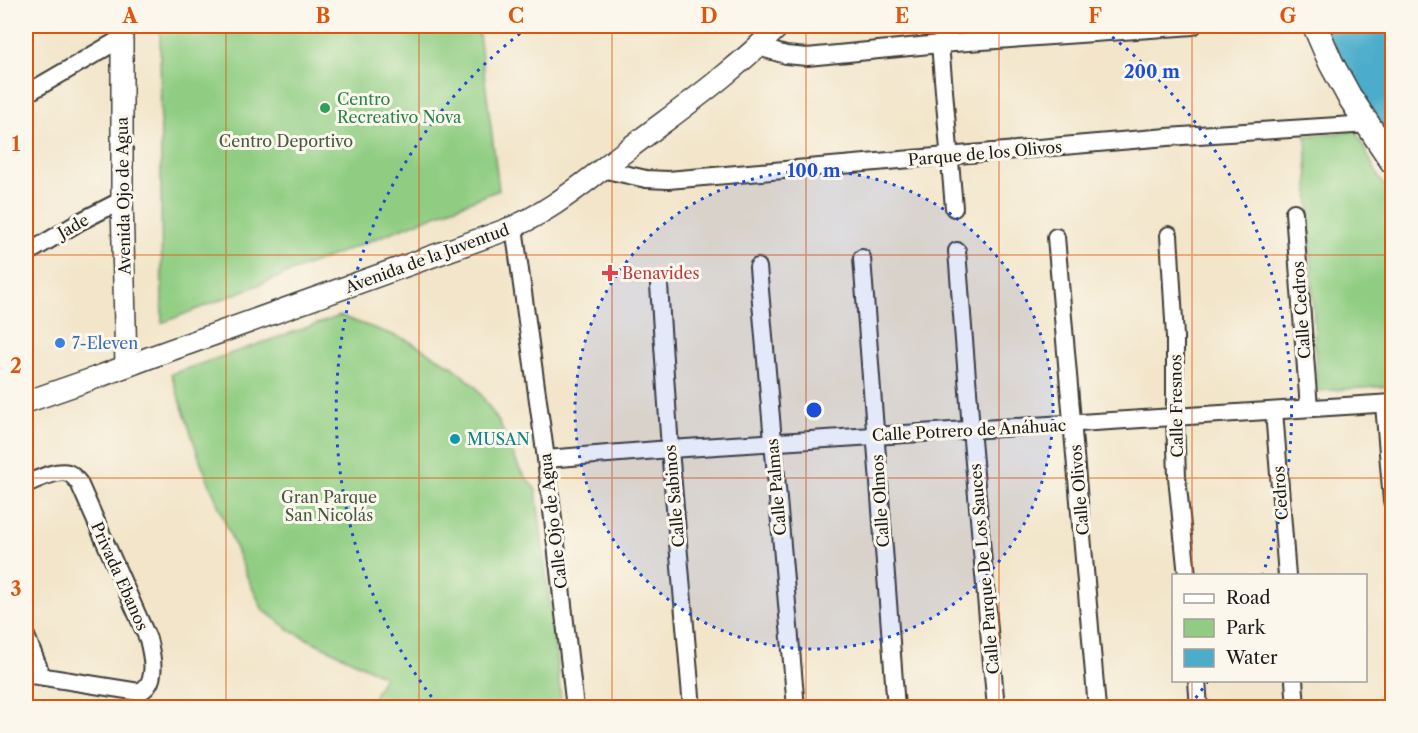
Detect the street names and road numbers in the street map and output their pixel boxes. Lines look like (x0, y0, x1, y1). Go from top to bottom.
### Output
street label: Avenida Ojo de Agua (112, 116, 134, 276)
street label: Parque de los Olivos (907, 136, 1063, 170)
street label: Jade (51, 209, 92, 244)
street label: Avenida de la Juventud (341, 219, 512, 297)
street label: Calle Cedros (1288, 260, 1314, 360)
street label: Calle Fresnos (1165, 354, 1187, 458)
street label: Calle Potrero de Anáhuac (871, 415, 1067, 445)
street label: Calle Palmas (762, 438, 790, 536)
street label: Calle Sabinos (660, 444, 688, 548)
street label: Calle Olivos (1065, 444, 1093, 536)
street label: Calle Ojo de Agua (535, 452, 571, 590)
street label: Calle Olmos (867, 454, 893, 548)
street label: Calle Parque De Los Sauces (965, 463, 1003, 675)
street label: Cedros (1268, 465, 1292, 521)
street label: Privada Ebanos (87, 519, 153, 633)

